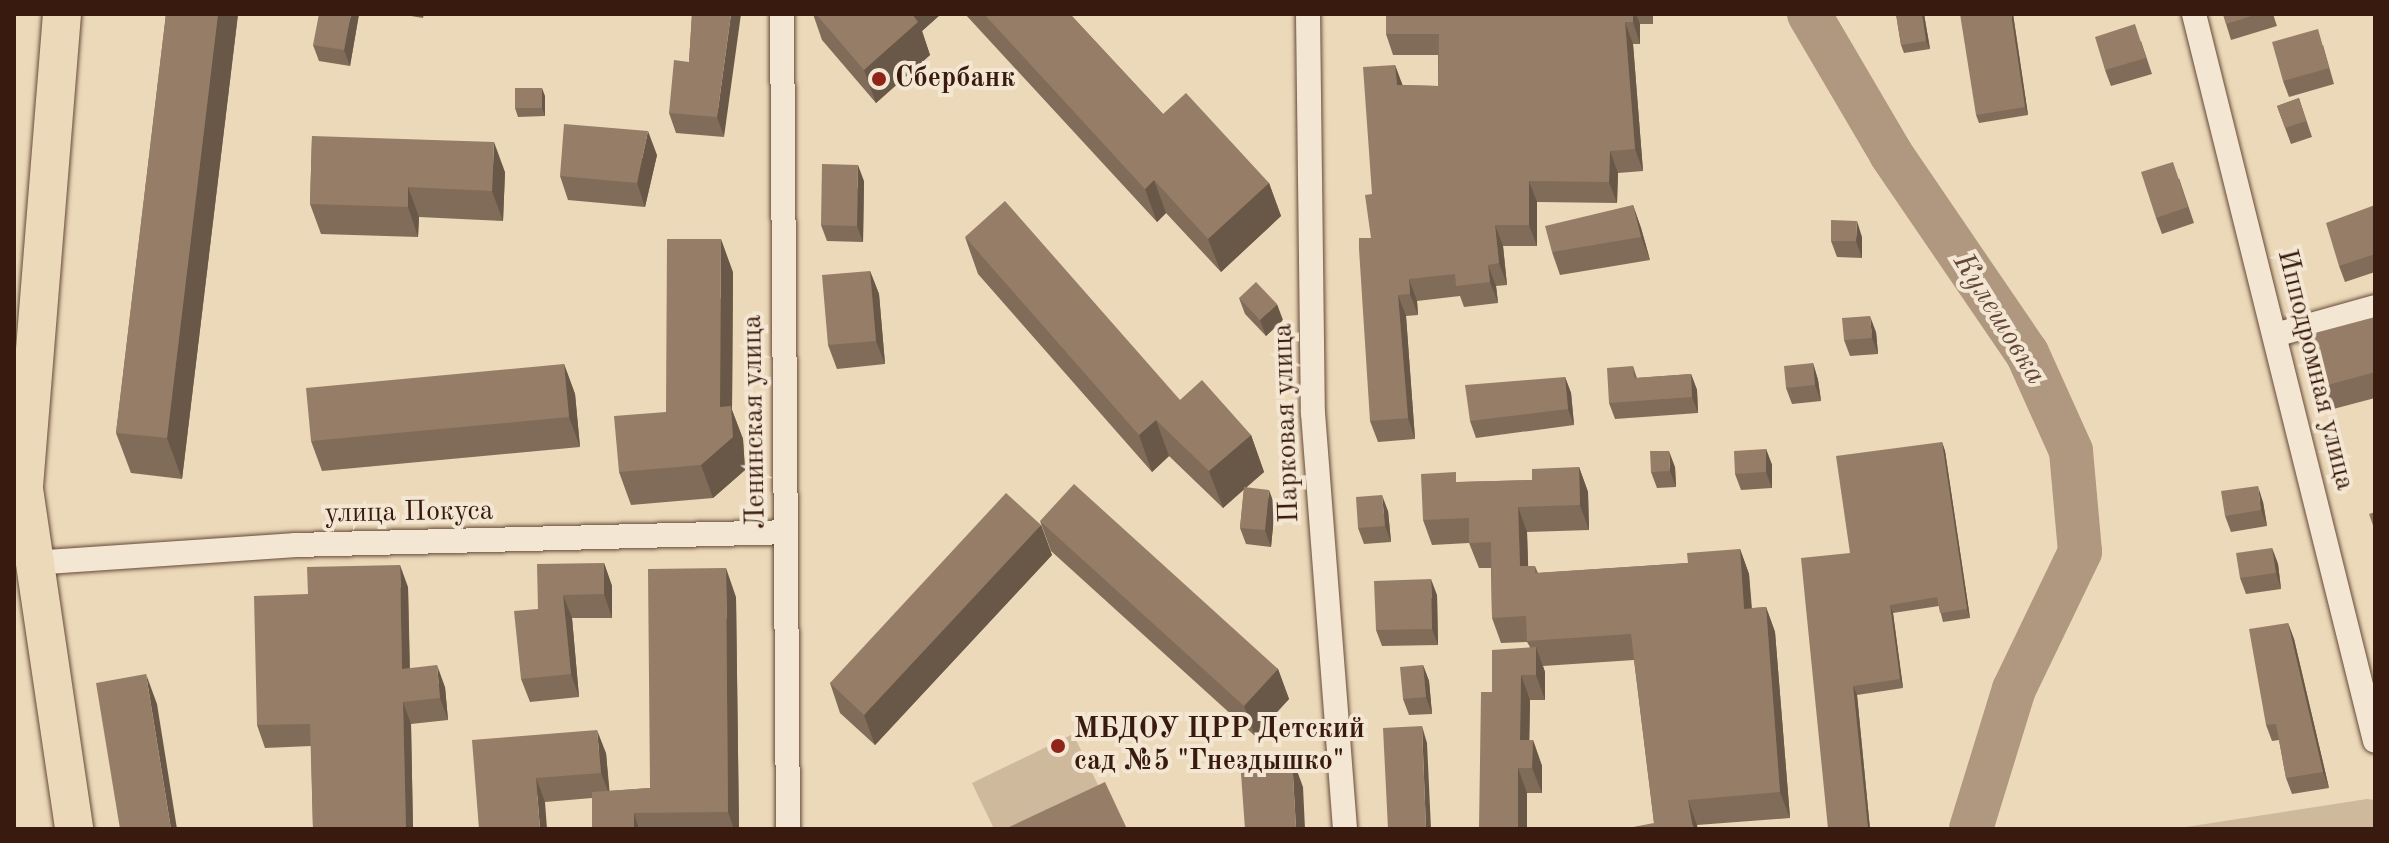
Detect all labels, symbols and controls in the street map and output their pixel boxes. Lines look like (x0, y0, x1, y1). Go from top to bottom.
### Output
place label: Сбербанк (895, 62, 1015, 96)
marker: Сбербанк (870, 70, 888, 88)
street label: Ипподромная улица (2269, 246, 2361, 494)
water label: Кулешовка (1945, 247, 2053, 391)
street label: Ленинская улица (736, 314, 774, 530)
street label: Парковая улица (1267, 323, 1307, 523)
street label: улица Покуса (324, 495, 494, 531)
place label: МБДОУ ЦРР Детский сад №5 "Гнездышко" (1074, 713, 1365, 779)
marker: МБДОУ ЦРР Детский сад №5 "Гнездышко" (1049, 737, 1067, 755)

